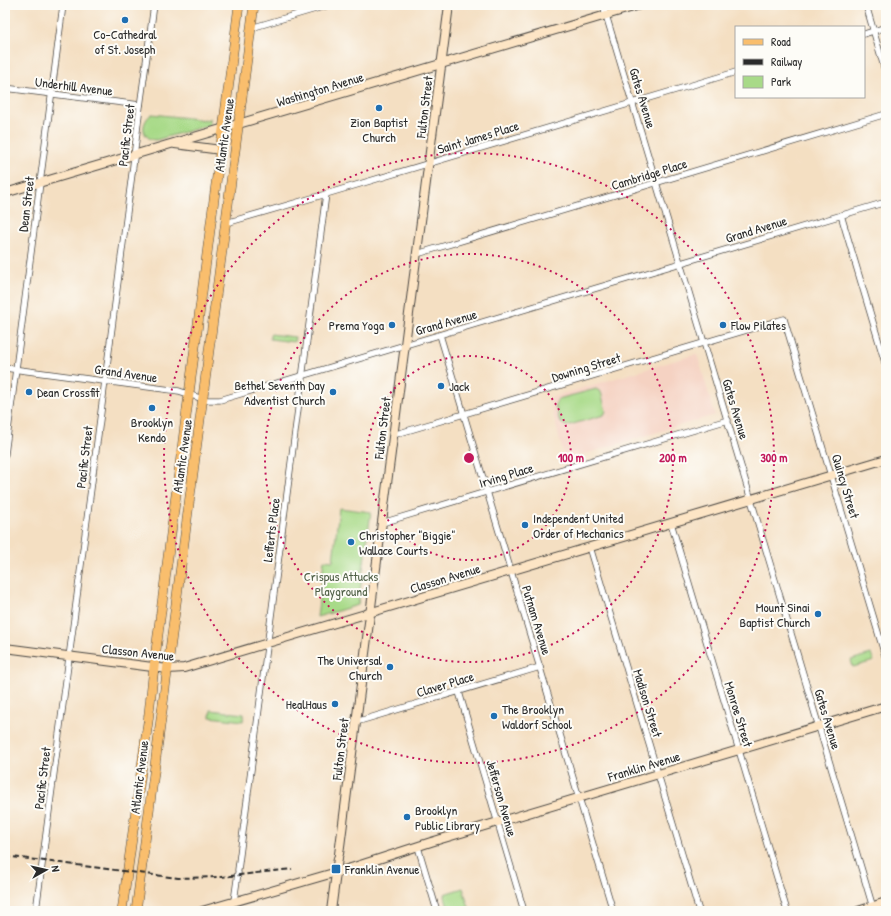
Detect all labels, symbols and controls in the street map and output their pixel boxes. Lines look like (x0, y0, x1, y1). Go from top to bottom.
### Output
marker: Co-Cathedral of St. Joseph (120, 15, 130, 25)
place label: Co-Cathedral of St. Joseph (93, 25, 157, 58)
legend (735, 26, 865, 98)
text: Road (771, 33, 791, 50)
text: Railway (771, 53, 802, 70)
street label: Gates Avenue (625, 66, 661, 130)
street label: Washington Avenue (274, 67, 366, 111)
street label: Underhill Avenue (34, 72, 114, 100)
text: Park (771, 73, 791, 90)
street label: Fulton Street (411, 74, 437, 140)
street label: Atlantic Avenue (210, 97, 238, 173)
street label: Pacific Street (113, 102, 139, 167)
marker: Zion Baptist Church (374, 103, 384, 113)
place label: Zion Baptist Church (350, 113, 408, 146)
street label: Saint James Place (435, 116, 521, 158)
street label: Cambridge Place (609, 154, 689, 194)
street label: Dean Street (14, 175, 38, 233)
street label: Grand Avenue (723, 211, 789, 247)
street label: Grand Avenue (413, 305, 479, 339)
place label: Prema Yoga (329, 316, 384, 334)
place label: Flow Pilates (730, 316, 786, 334)
marker: Prema Yoga (387, 320, 397, 330)
marker: Flow Pilates (718, 320, 728, 330)
street label: Downing Street (549, 348, 623, 386)
street label: Grand Avenue (93, 360, 159, 386)
place label: Bethel Seventh Day Adventist Church (235, 376, 326, 409)
place label: Jack (449, 377, 470, 395)
street label: Gates Avenue (718, 377, 754, 441)
marker: Jack (436, 381, 446, 391)
place label: Dean Crossfit (37, 383, 100, 401)
marker: Dean Crossfit (24, 387, 34, 397)
marker: Bethel Seventh Day Adventist Church (328, 387, 338, 397)
street label: Fulton Street (369, 395, 395, 461)
marker: Brooklyn Kendo (147, 403, 157, 413)
place label: Brooklyn Kendo (131, 413, 173, 446)
street label: Atlantic Avenue (168, 418, 196, 494)
street label: Pacific Street (71, 424, 97, 489)
text: 100 m (558, 449, 584, 466)
text: 200 m (659, 449, 687, 466)
text: 300 m (760, 449, 788, 466)
centre of rings (462, 451, 476, 465)
street label: Quincy Street (828, 452, 864, 521)
street label: Irving Place (477, 458, 535, 492)
street label: Lefferts Place (258, 497, 284, 563)
place label: Independent United Order of Mechanics (533, 509, 624, 542)
marker: Independent United Order of Mechanics (520, 520, 530, 530)
place label: Christopher "Biggie" Wallace Courts (359, 526, 456, 559)
marker: Christopher "Biggie" Wallace Courts (346, 537, 356, 547)
street label: Classon Avenue (408, 559, 482, 597)
park label: Crispus Attucks Playground (304, 567, 378, 600)
street label: Putnam Avenue (518, 583, 556, 657)
place label: Mount Sinai Baptist Church (740, 598, 811, 631)
marker: Mount Sinai Baptist Church (813, 609, 823, 619)
street label: Classon Avenue (101, 639, 175, 665)
place label: The Universal Church (317, 651, 383, 684)
marker: The Universal Church (385, 662, 395, 672)
street label: Claver Place (414, 667, 476, 701)
street label: Madison Street (629, 667, 667, 740)
street label: Monroe Street (721, 679, 758, 749)
street label: Gates Avenue (810, 687, 846, 751)
place label: HealHaus (286, 695, 327, 713)
marker: HealHaus (330, 699, 340, 709)
place label: The Brooklyn Waldorf School (502, 700, 572, 733)
marker: The Brooklyn Waldorf School (489, 711, 499, 721)
street label: Fulton Street (327, 716, 353, 782)
street label: Atlantic Avenue (126, 739, 152, 815)
street label: Pacific Street (29, 745, 55, 810)
street label: Franklin Avenue (605, 747, 682, 786)
street label: Jefferson Avenue (482, 758, 522, 838)
place label: Brooklyn Public Library (415, 801, 480, 834)
marker: Brooklyn Public Library (402, 812, 412, 822)
north arrow (26, 850, 66, 890)
place label: Franklin Avenue (344, 860, 419, 878)
marker: Franklin Avenue (330, 863, 342, 875)
text: N (49, 865, 63, 873)

